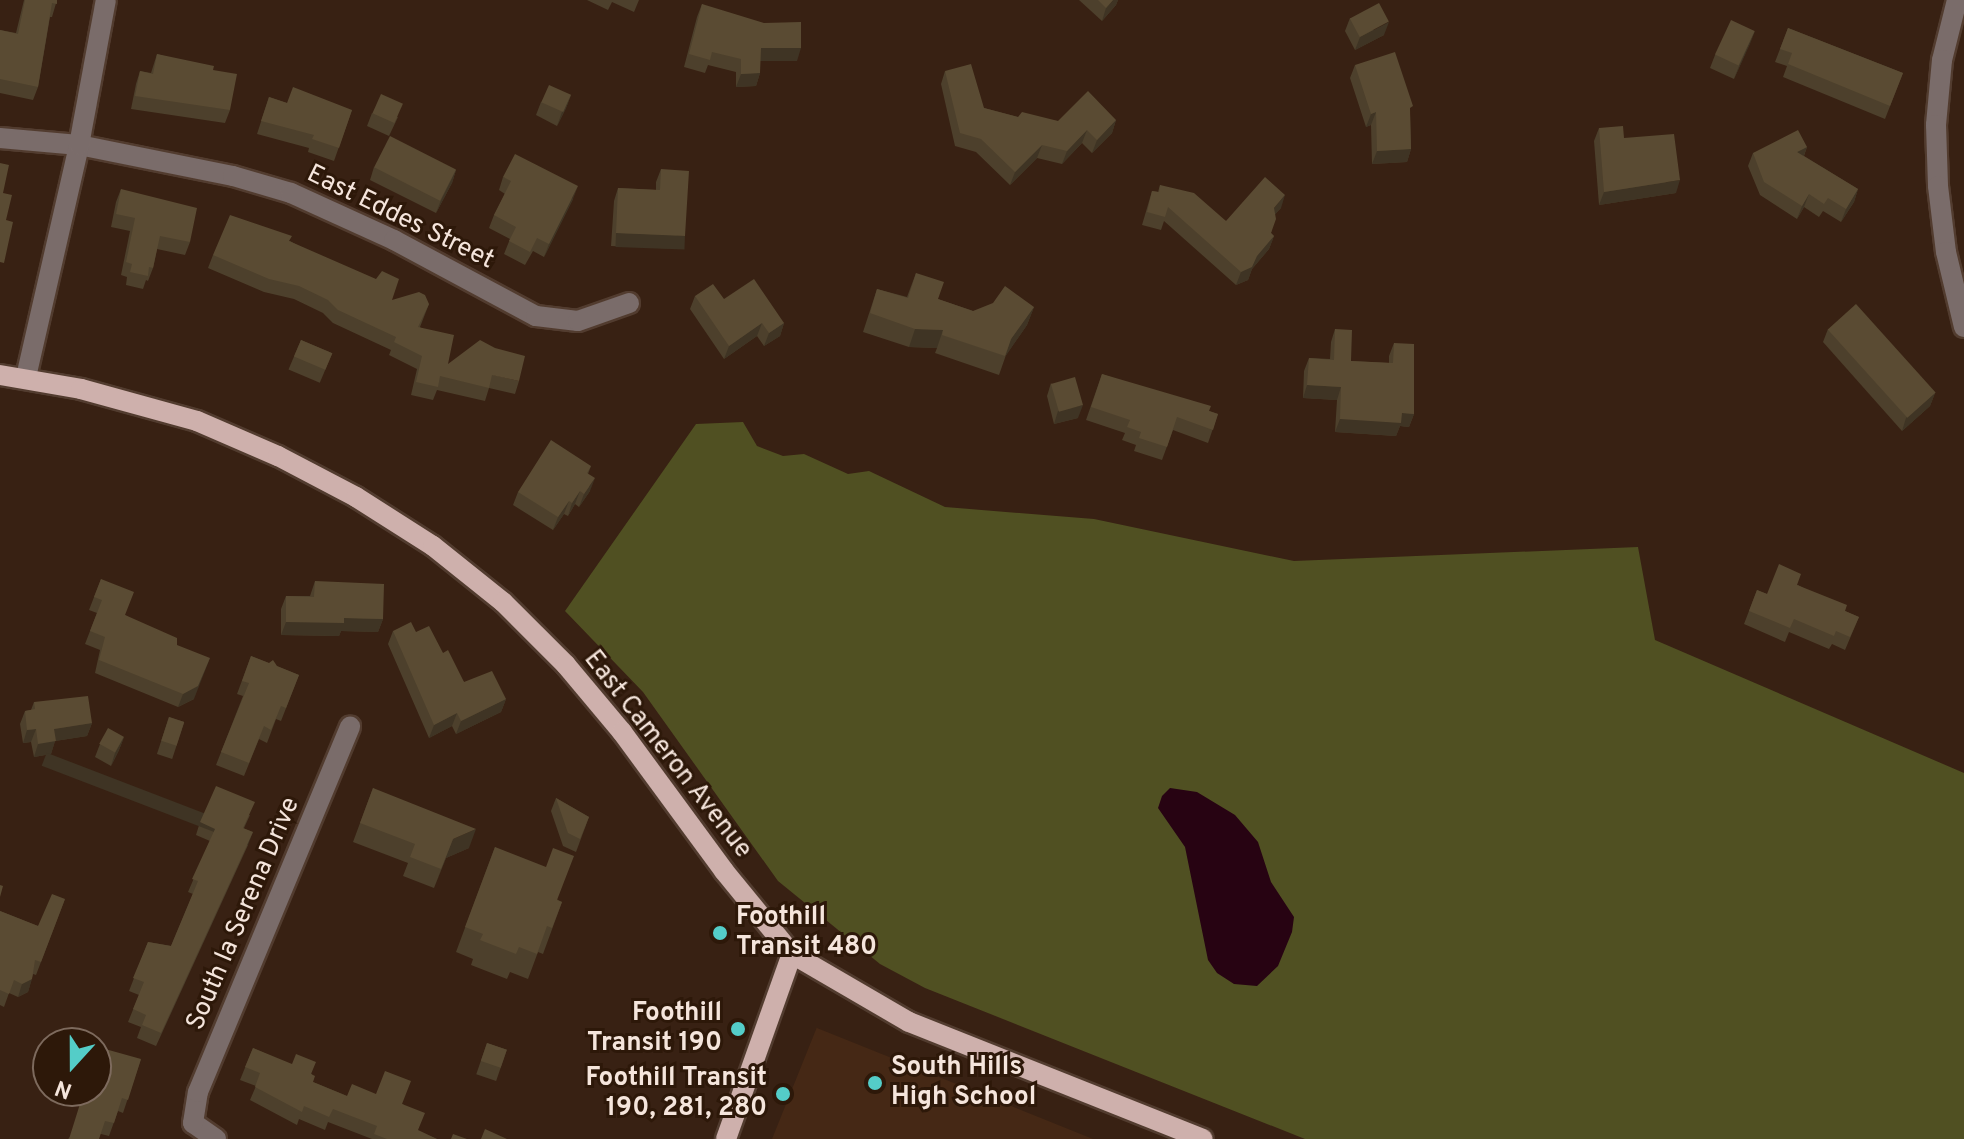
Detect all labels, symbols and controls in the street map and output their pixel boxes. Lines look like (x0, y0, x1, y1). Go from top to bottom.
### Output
street label: East Eddes Street (301, 159, 499, 277)
street label: East Cameron Avenue (576, 645, 758, 865)
street label: South la Serena Drive (181, 793, 307, 1035)
place label: Foothill Transit 480 (736, 902, 877, 964)
marker: Foothill Transit 480 (711, 924, 729, 942)
place label: Foothill Transit 190 (587, 998, 722, 1060)
marker: Foothill Transit 190 (729, 1020, 747, 1038)
north arrow (32, 1027, 112, 1107)
place label: South Hills High School (891, 1052, 1036, 1114)
place label: Foothill Transit 190, 281, 280 (586, 1063, 767, 1124)
text: N (52, 1073, 76, 1103)
marker: South Hills High School (866, 1074, 884, 1092)
marker: Foothill Transit 190, 281, 280 (774, 1085, 792, 1103)

